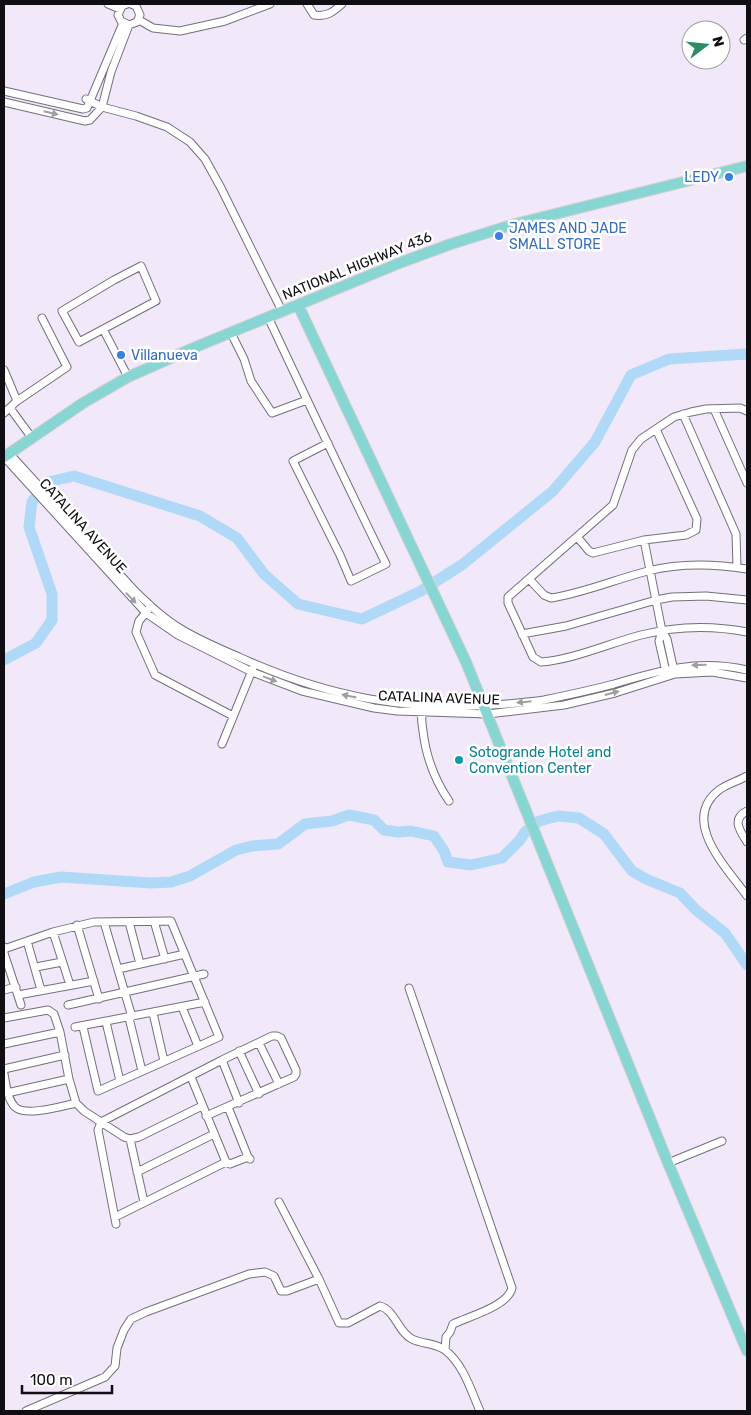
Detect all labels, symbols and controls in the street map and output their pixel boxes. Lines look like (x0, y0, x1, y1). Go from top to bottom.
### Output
north arrow (681, 20, 731, 70)
text: N (708, 34, 728, 49)
one-way arrow (44, 109, 59, 117)
place label: LEDY (684, 169, 719, 186)
marker: LEDY (723, 171, 735, 183)
place label: JAMES AND JADE SMALL STORE (509, 220, 627, 253)
street label: NATIONAL HIGHWAY 436 (280, 228, 434, 304)
marker: JAMES AND JADE SMALL STORE (493, 230, 505, 242)
place label: Villanueva (131, 347, 198, 364)
marker: Villanueva (115, 349, 127, 361)
street label: CATALINA AVENUE (36, 475, 130, 577)
one-way arrow (125, 591, 137, 603)
one-way arrow (691, 661, 707, 669)
one-way arrow (263, 676, 278, 683)
street label: CATALINA AVENUE (378, 687, 500, 709)
one-way arrow (604, 689, 619, 697)
one-way arrow (341, 691, 357, 699)
one-way arrow (515, 698, 531, 706)
place label: Sotogrande Hotel and Convention Center (469, 744, 611, 777)
marker: Sotogrande Hotel and Convention Center (453, 754, 465, 766)
scale bar (22, 1362, 112, 1394)
text: 100 m (30, 1371, 72, 1389)

